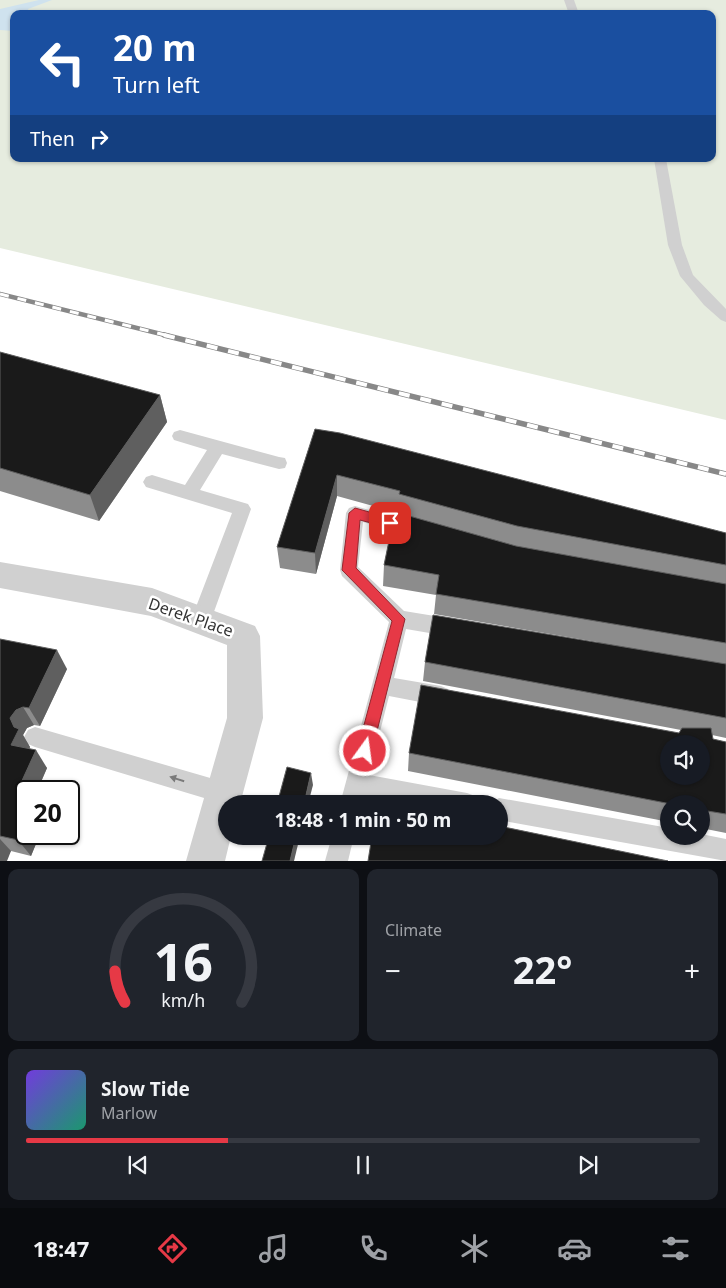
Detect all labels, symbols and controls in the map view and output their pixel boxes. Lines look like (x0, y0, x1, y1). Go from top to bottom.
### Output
text: 20 m (113, 24, 196, 71)
icon: left (30, 30, 95, 95)
text: Turn left (113, 69, 200, 99)
icon: right (85, 125, 113, 153)
text: Then (30, 126, 75, 152)
pin (369, 502, 411, 544)
icon: arrive (376, 509, 404, 537)
street label: Derek Place (146, 592, 236, 642)
position arrow (338, 724, 390, 776)
map controls (660, 735, 710, 845)
button: sound (660, 735, 710, 785)
one-way arrow (169, 775, 185, 783)
speed limit sign: 20 (15, 780, 80, 845)
button: search (660, 795, 710, 845)
text: 18:48 · 1 min · 50 m (275, 807, 451, 833)
text: Climate (385, 919, 442, 941)
text: 16 (154, 925, 213, 996)
text: 22° (513, 943, 572, 995)
text: − (385, 951, 401, 989)
text: + (684, 951, 700, 989)
text: km/h (162, 988, 205, 1012)
text: Slow Tide (101, 1076, 190, 1102)
text: Marlow (101, 1102, 157, 1124)
icon: previous (124, 1151, 152, 1179)
icon: pause (349, 1151, 377, 1179)
icon: next (574, 1151, 602, 1179)
icon: directions (155, 1231, 190, 1266)
icon: music (256, 1231, 291, 1266)
icon: phone (356, 1231, 391, 1266)
icon: climate (457, 1231, 492, 1266)
icon: car (557, 1231, 592, 1266)
icon: filters (658, 1231, 693, 1266)
text: 18:47 (33, 1233, 89, 1263)

